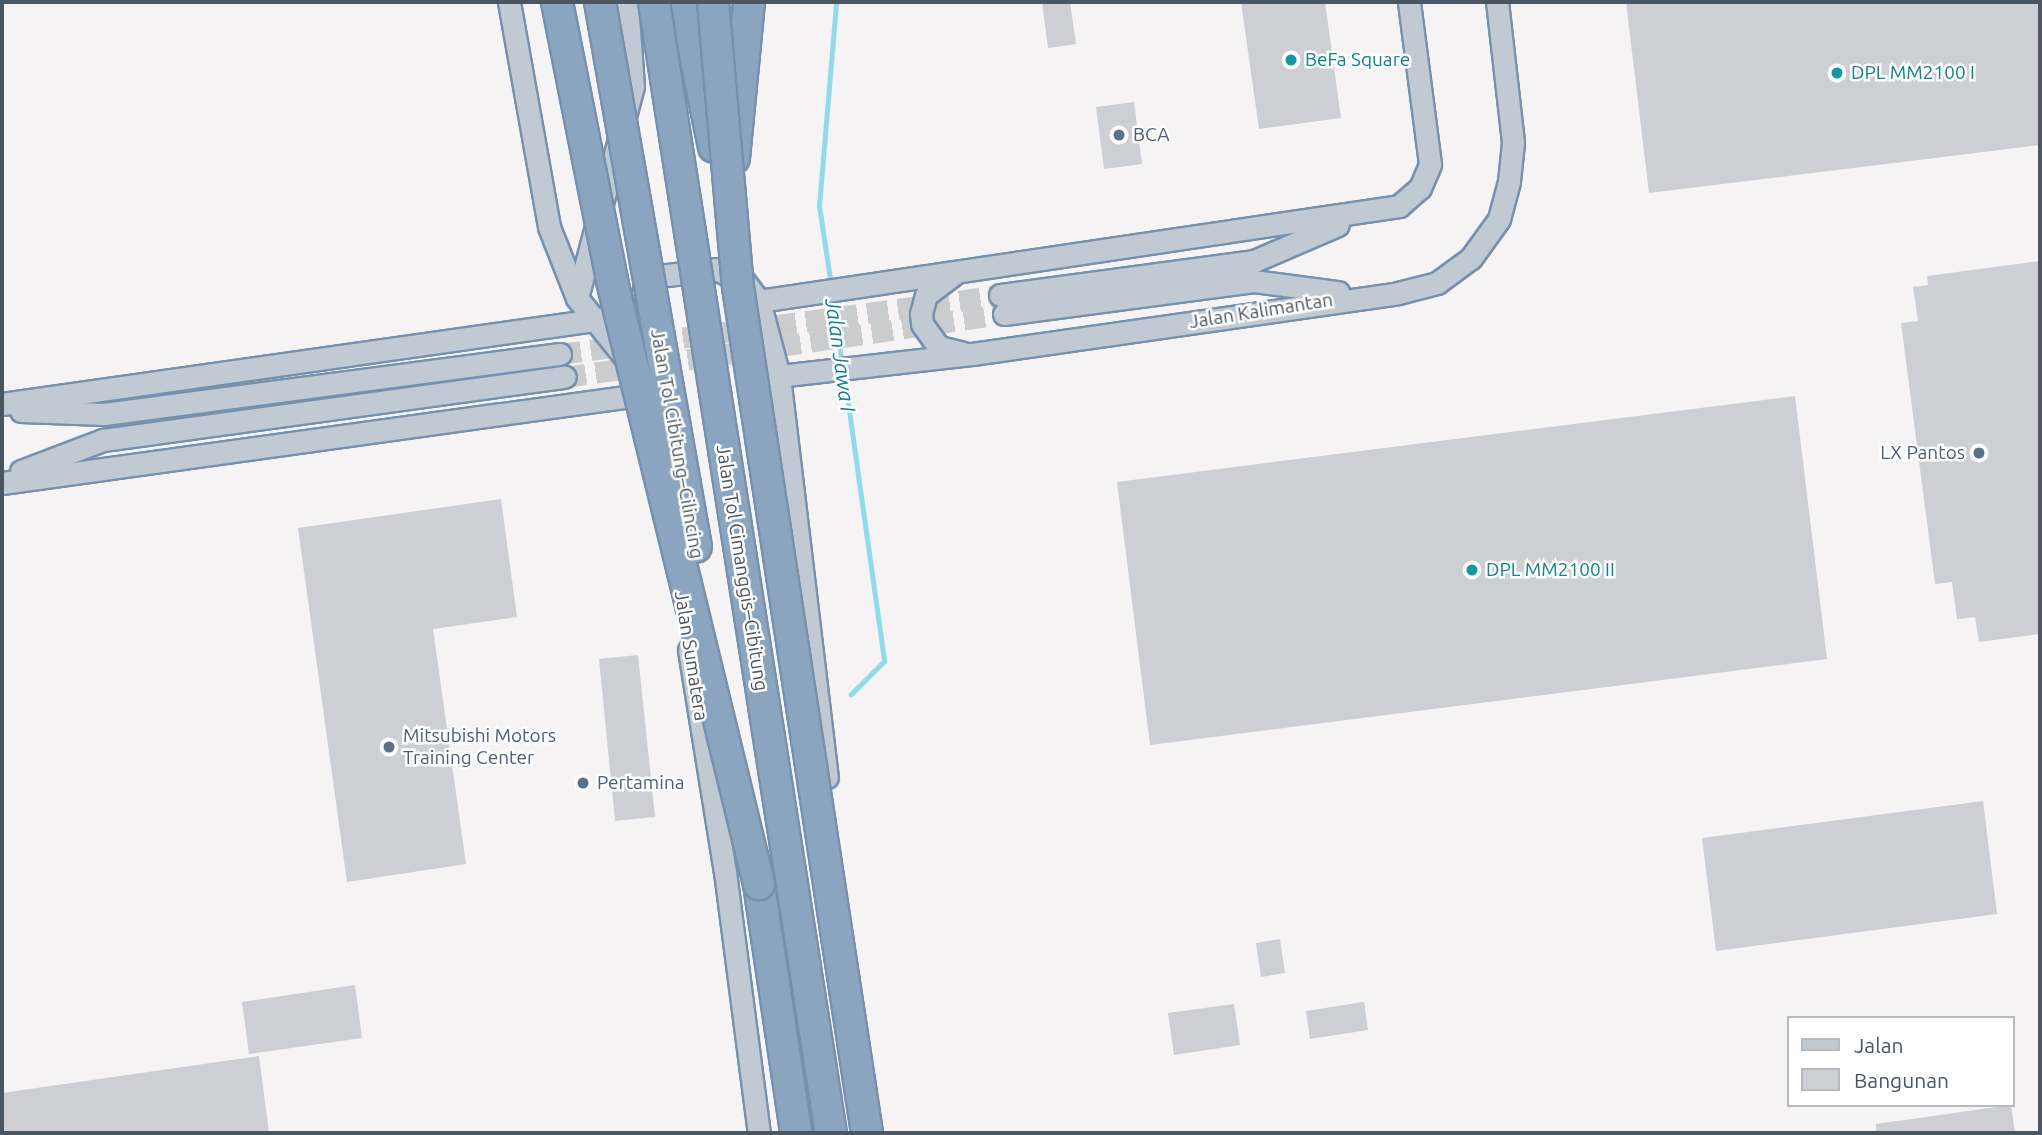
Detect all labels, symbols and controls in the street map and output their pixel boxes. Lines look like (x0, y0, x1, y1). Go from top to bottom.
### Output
place label: BeFa Square (1305, 49, 1410, 71)
marker: BeFa Square (1283, 52, 1299, 68)
place label: DPL MM2100 I (1851, 62, 1975, 84)
marker: DPL MM2100 I (1829, 65, 1845, 81)
place label: BCA (1133, 124, 1169, 146)
marker: BCA (1111, 127, 1127, 143)
street label: Jalan Kalimantan (1188, 288, 1334, 334)
water label: Jalan Jawa I (821, 297, 861, 413)
street label: Jalan Tol Cibitung–Cilincing (646, 327, 708, 561)
place label: LX Pantos (1880, 442, 1965, 464)
street label: Jalan Tol Cimanggis–Cibitung (711, 443, 773, 693)
marker: LX Pantos (1971, 445, 1987, 461)
place label: DPL MM2100 II (1486, 559, 1615, 581)
marker: DPL MM2100 II (1464, 562, 1480, 578)
street label: Jalan Sumatera (669, 590, 713, 722)
place label: Mitsubishi Motors Training Center (403, 725, 556, 769)
marker: Mitsubishi Motors Training Center (381, 739, 397, 755)
place label: Pertamina (597, 772, 684, 794)
marker: Pertamina (575, 775, 591, 791)
legend (1786, 1016, 2014, 1107)
text: Jalan (1854, 1033, 1903, 1057)
text: Bangunan (1854, 1068, 1949, 1092)

